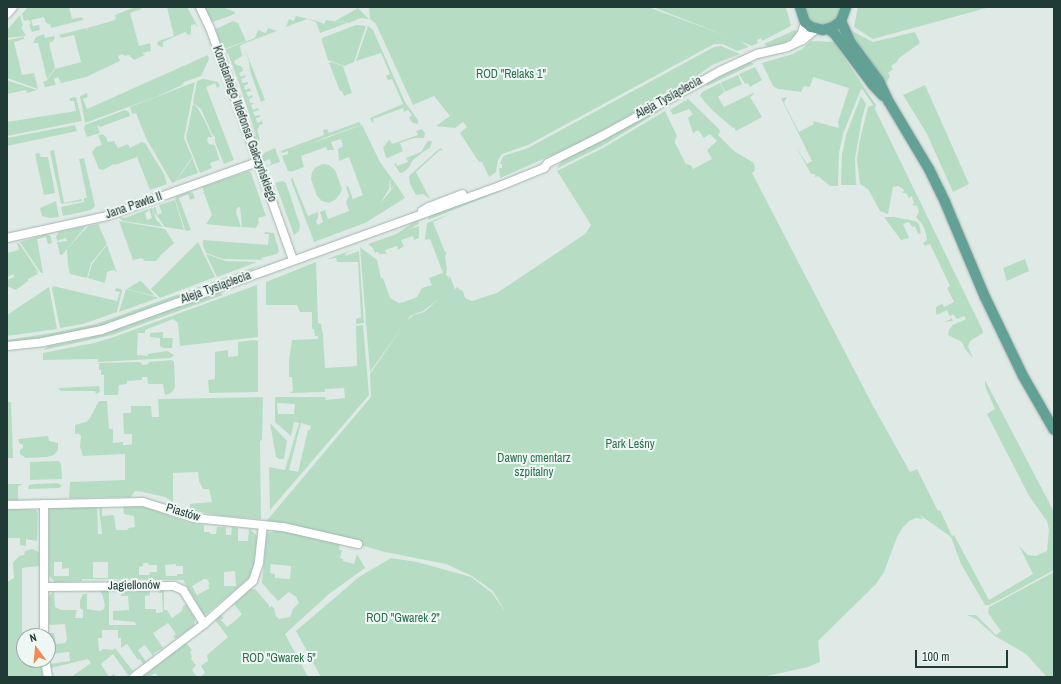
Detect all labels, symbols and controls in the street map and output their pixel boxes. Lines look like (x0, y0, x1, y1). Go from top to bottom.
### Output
street label: Konstantego Ildefonsa Gałczyńskiego (209, 44, 279, 204)
park label: ROD "Relaks 1" (476, 68, 546, 82)
street label: Aleja Tysiąclecia (633, 74, 705, 122)
street label: Jana Pawła II (104, 190, 164, 222)
street label: Aleja Tysiąclecia (179, 269, 253, 307)
park label: Park Leśny (605, 438, 655, 452)
park label: Dawny cmentarz szpitalny (497, 452, 571, 480)
street label: Piastów (164, 501, 202, 525)
street label: Jagiellonów (108, 578, 160, 594)
park label: ROD "Gwarek 2" (366, 612, 440, 626)
north arrow (16, 628, 56, 668)
text: N (28, 630, 38, 645)
scale bar (917, 642, 1010, 668)
text: 100 m (922, 649, 949, 665)
park label: ROD "Gwarek 5" (242, 652, 316, 666)

